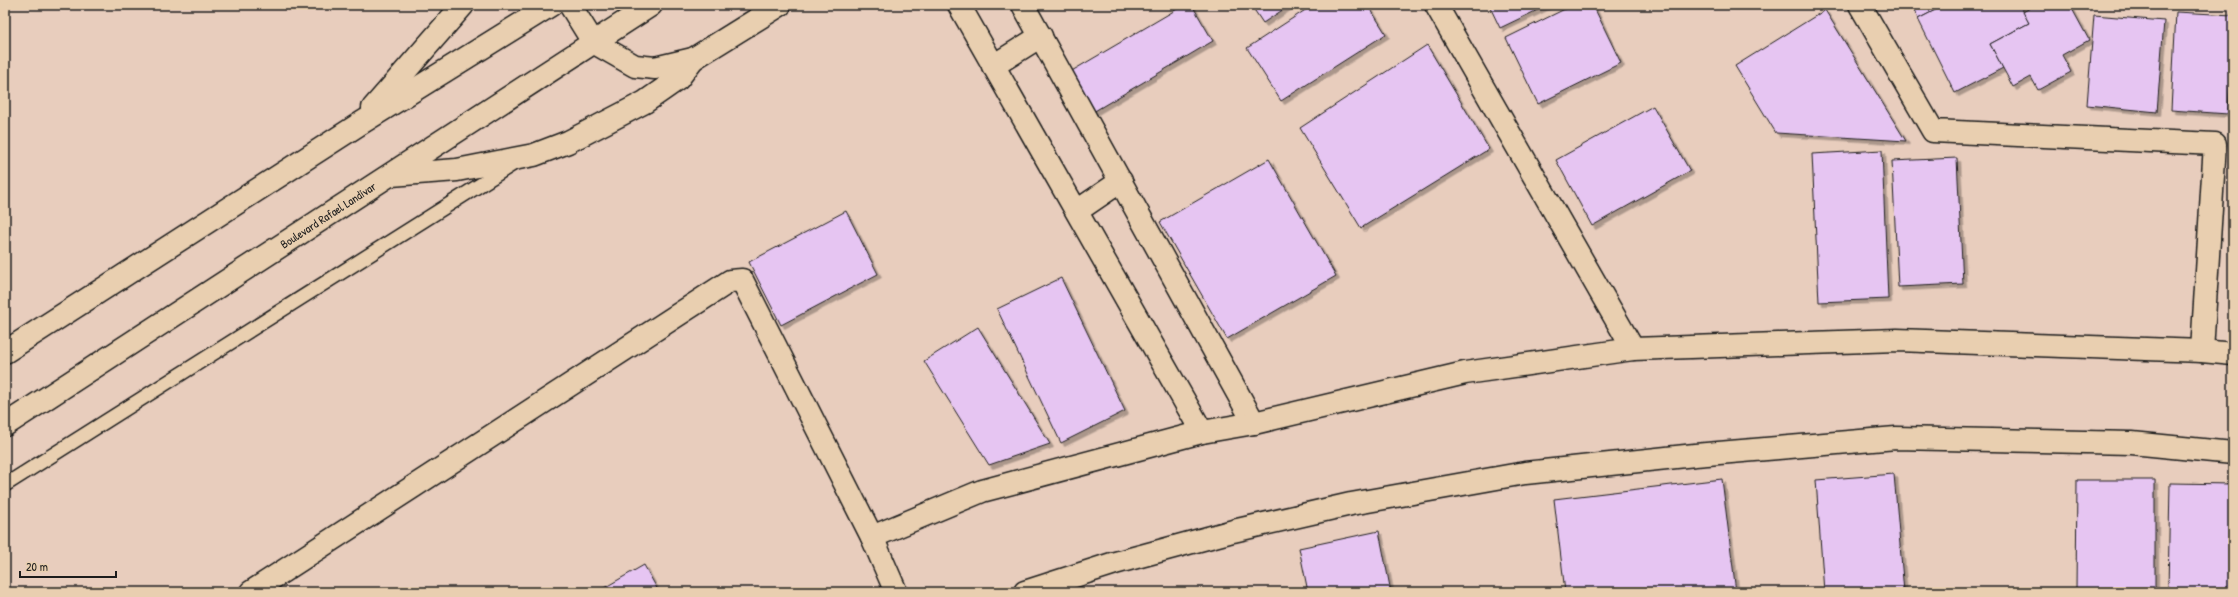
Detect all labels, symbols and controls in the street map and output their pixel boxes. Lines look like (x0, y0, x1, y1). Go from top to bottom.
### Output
street label: Boulevard Rafael Landívar (277, 177, 380, 252)
scale bar (20, 553, 116, 579)
text: 20 m (26, 558, 48, 575)

